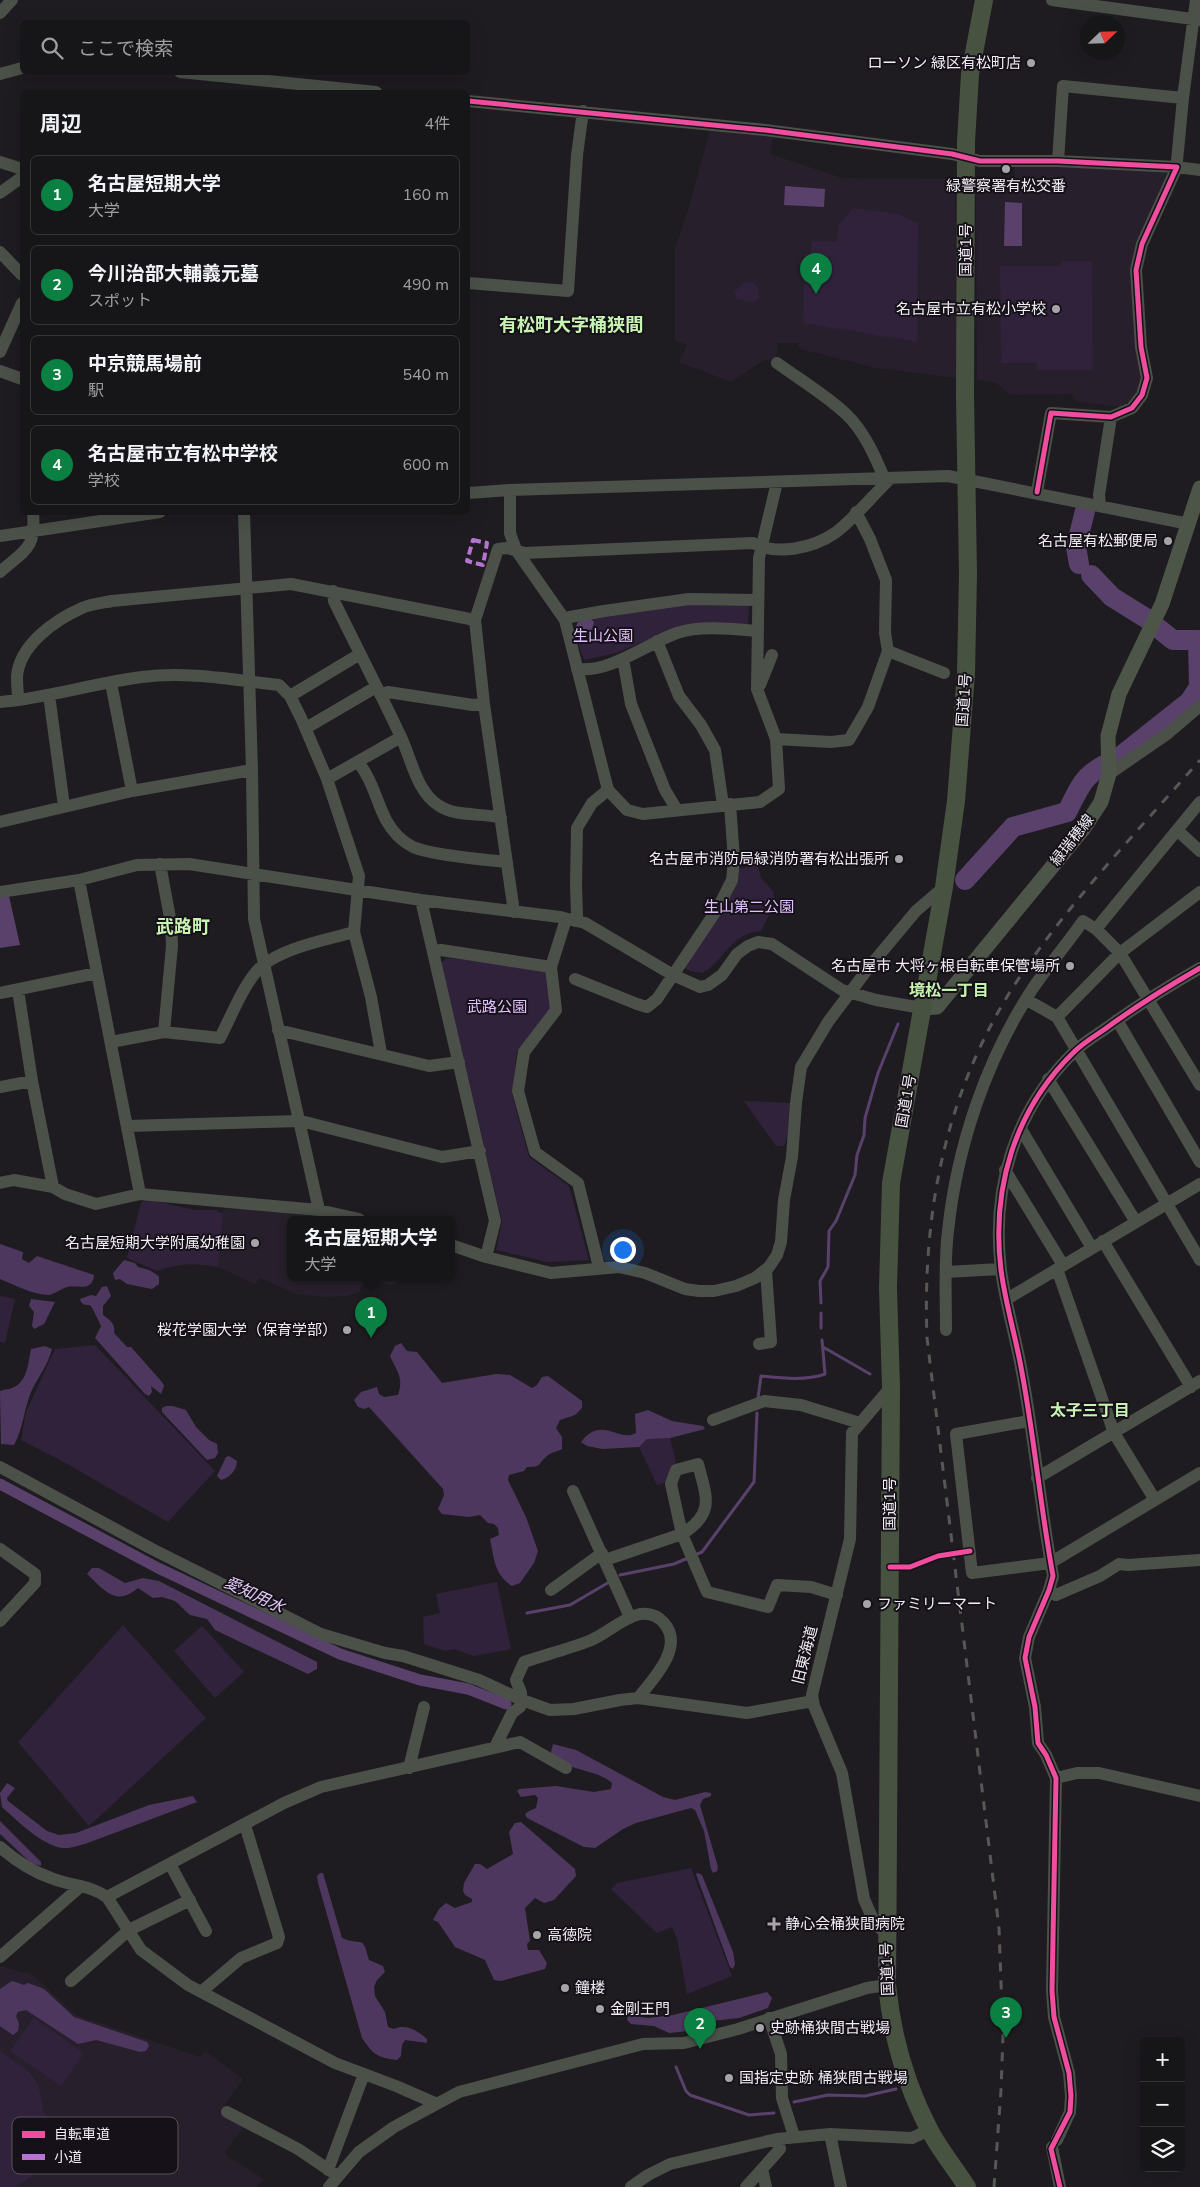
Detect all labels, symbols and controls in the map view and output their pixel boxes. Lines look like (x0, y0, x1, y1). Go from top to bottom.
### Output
north arrow (1080, 15, 1125, 60)
search box (20, 20, 470, 75)
icon: search (38, 34, 66, 62)
text: ここで検索 (78, 36, 173, 62)
place label: ローソン 緑区有松町店 (867, 53, 1021, 73)
marker: ローソン 緑区有松町店 (1025, 57, 1037, 69)
text: 周辺 (40, 110, 82, 138)
text: 4件 (424, 113, 450, 135)
marker: 緑警察署有松交番 (1000, 163, 1012, 175)
text: 名古屋短期大学 (88, 171, 221, 197)
place label: 緑警察署有松交番 (946, 176, 1066, 196)
text: 1 (52, 184, 62, 206)
text: 160 m (402, 184, 449, 206)
text: 大学 (88, 200, 120, 222)
street label: 国道1号 (956, 223, 976, 277)
pin: 4 (800, 253, 832, 294)
text: 今川治部大輔義元墓 (88, 261, 259, 287)
text: 2 (52, 274, 62, 296)
text: 490 m (402, 274, 449, 296)
text: スポット (88, 290, 152, 312)
place label: 名古屋市立有松小学校 (896, 299, 1046, 319)
marker: 名古屋市立有松小学校 (1050, 303, 1062, 315)
district label: 有松町大字桶狭間 (499, 313, 643, 337)
text: 中京競馬場前 (88, 351, 202, 377)
text: 3 (52, 364, 62, 386)
text: 540 m (402, 364, 449, 386)
text: 駅 (88, 380, 104, 402)
text: 名古屋市立有松中学校 (88, 441, 278, 467)
text: 4 (52, 454, 62, 476)
text: 600 m (402, 454, 449, 476)
text: 学校 (88, 470, 120, 492)
place label: 名古屋有松郵便局 (1038, 531, 1158, 551)
marker: 名古屋有松郵便局 (1162, 535, 1174, 547)
park label: 生山公園 (573, 626, 633, 646)
street label: 国道1号 (952, 672, 976, 728)
street label: 緑瑞穂線 (1046, 810, 1098, 870)
place label: 名古屋市消防局緑消防署有松出張所 (649, 849, 889, 869)
marker: 名古屋市消防局緑消防署有松出張所 (893, 853, 905, 865)
park label: 生山第二公園 (704, 897, 794, 917)
district label: 武路町 (156, 915, 210, 939)
place label: 名古屋市 大将ヶ根自転車保管場所 (831, 956, 1060, 976)
marker: 名古屋市 大将ヶ根自転車保管場所 (1064, 960, 1076, 972)
district label: 境松一丁目 (909, 980, 989, 1002)
park label: 武路公園 (467, 997, 527, 1017)
street label: 国道1号 (891, 1073, 921, 1129)
popup (287, 1216, 455, 1281)
text: 名古屋短期大学 (304, 1225, 438, 1251)
place label: 名古屋短期大学附属幼稚園 (65, 1233, 245, 1253)
marker: 名古屋短期大学附属幼稚園 (249, 1237, 261, 1249)
your location (610, 1237, 636, 1263)
text: 大学 (304, 1254, 337, 1276)
pin: 1 (355, 1297, 387, 1338)
place label: 桜花学園大学（保育学部） (157, 1320, 337, 1340)
marker: 桜花学園大学（保育学部） (341, 1324, 353, 1336)
district label: 太子三丁目 (1050, 1400, 1130, 1422)
street label: 国道1号 (880, 1477, 900, 1531)
water label: 愛知用水 (220, 1572, 289, 1619)
place label: ファミリーマート (877, 1594, 997, 1614)
marker: ファミリーマート (861, 1598, 873, 1610)
street label: 旧東海道 (788, 1623, 822, 1687)
place label: 静心会桶狭間病院 (785, 1914, 905, 1934)
marker: 静心会桶狭間病院 (767, 1917, 781, 1931)
place label: 高徳院 (547, 1925, 592, 1945)
marker: 高徳院 (531, 1929, 543, 1941)
street label: 国道1号 (876, 1942, 898, 1996)
place label: 鐘楼 (575, 1978, 605, 1998)
marker: 鐘楼 (559, 1982, 571, 1994)
pin: 3 (990, 1997, 1022, 2038)
place label: 金剛王門 (610, 1999, 670, 2019)
marker: 金剛王門 (594, 2003, 606, 2015)
pin: 2 (684, 2008, 716, 2049)
place label: 史跡桶狭間古戦場 (770, 2018, 890, 2038)
marker: 史跡桶狭間古戦場 (754, 2022, 766, 2034)
map controls (1140, 2037, 1185, 2172)
button: + (1140, 2037, 1185, 2082)
place label: 国指定史跡 桶狭間古戦場 (739, 2068, 908, 2088)
marker: 国指定史跡 桶狭間古戦場 (723, 2072, 735, 2084)
button: − (1140, 2082, 1185, 2127)
legend (12, 2117, 178, 2174)
text: 自転車道 (54, 2125, 110, 2144)
button: layers (1140, 2127, 1185, 2172)
text: 小道 (54, 2148, 82, 2167)

